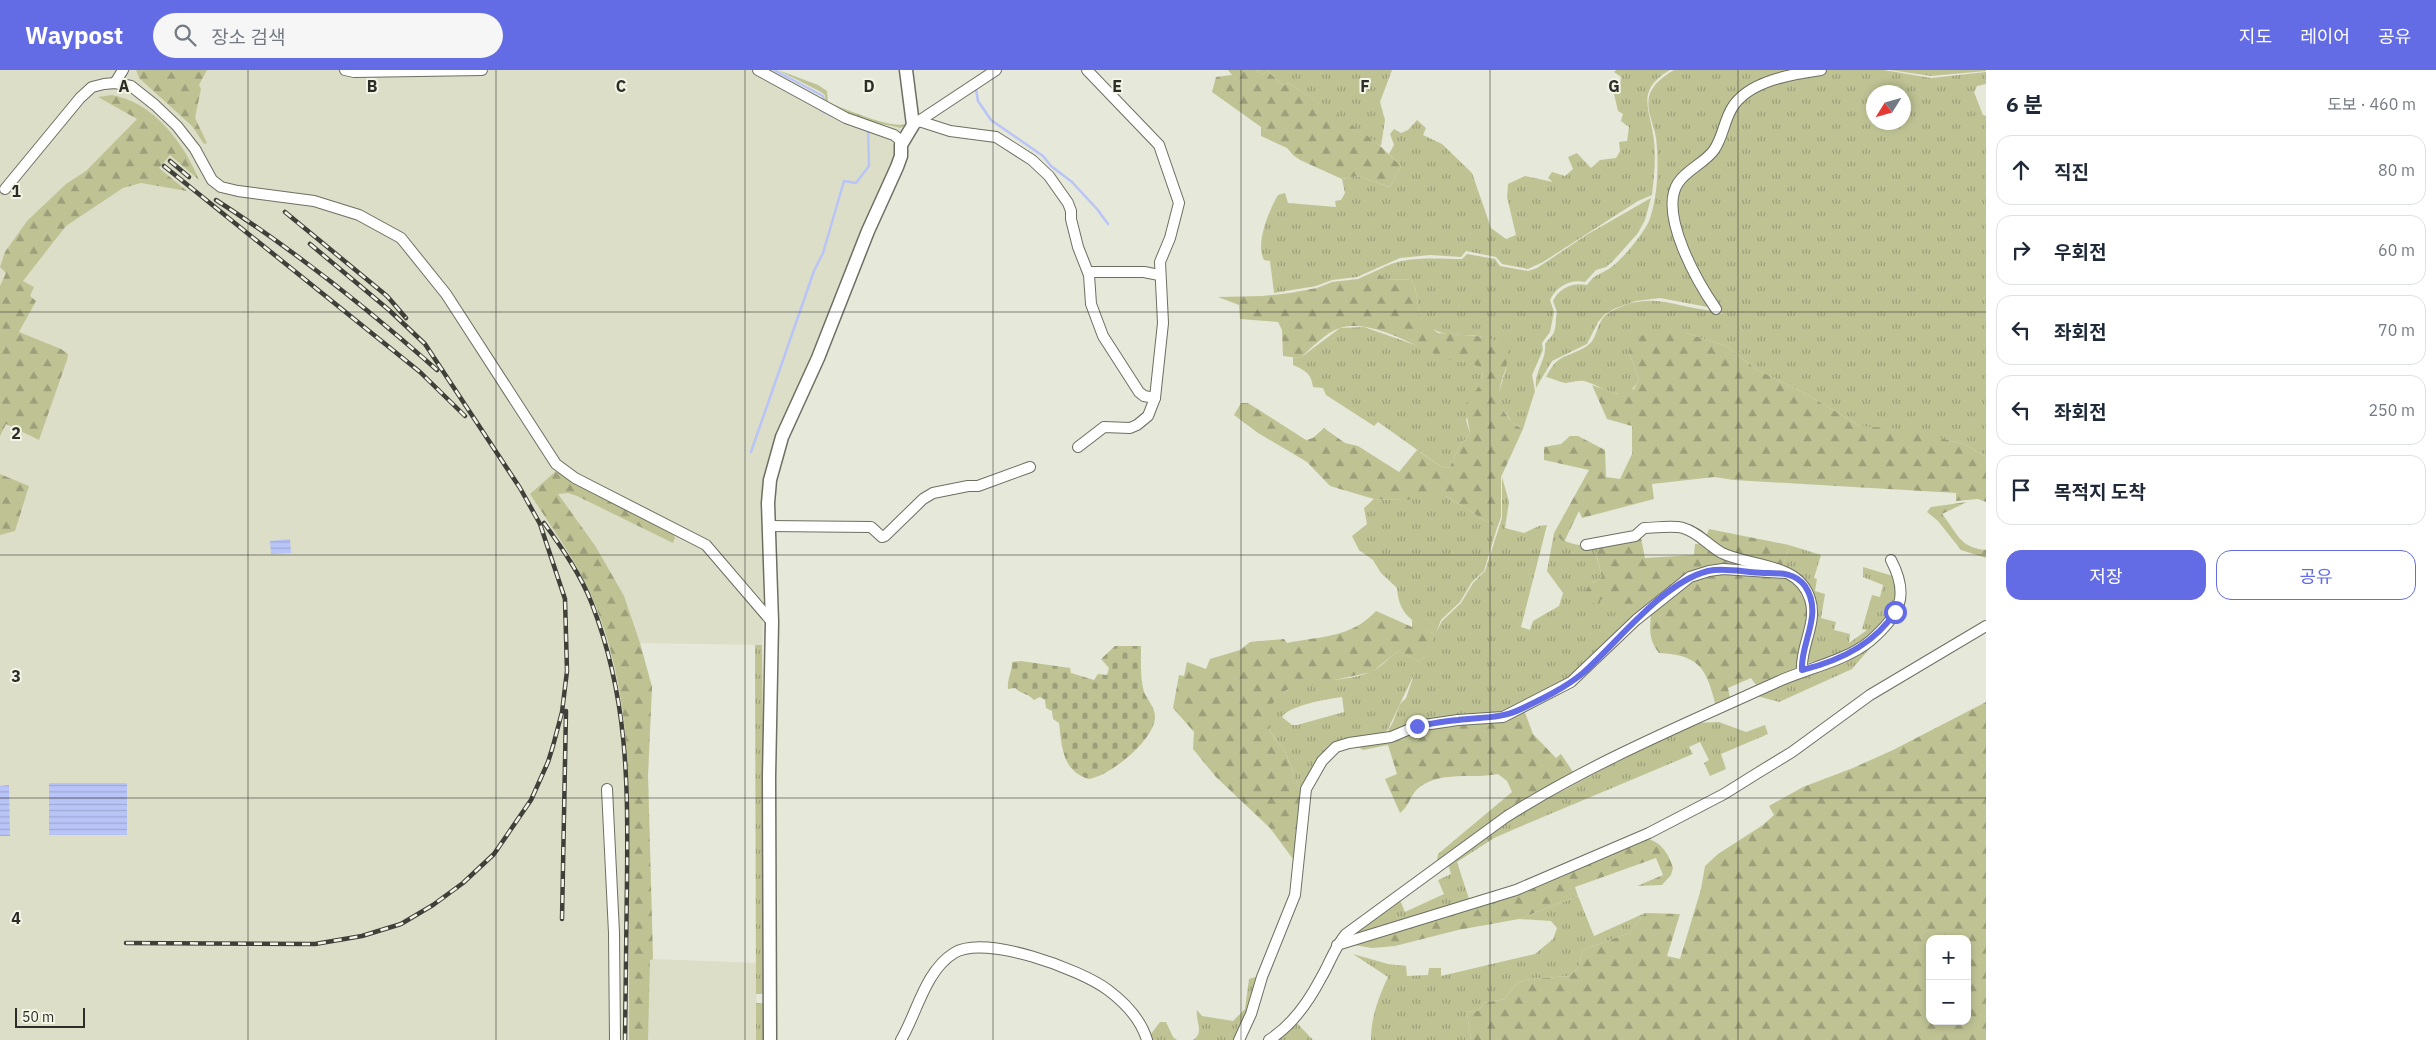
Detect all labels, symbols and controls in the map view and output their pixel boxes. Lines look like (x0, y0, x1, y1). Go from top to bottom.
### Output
search box (153, 13, 503, 58)
text: Waypost (25, 19, 123, 51)
icon: search (171, 21, 199, 49)
text: 장소 검색 (211, 25, 286, 49)
text: 지도 (2239, 25, 2272, 48)
text: 레이어 (2300, 25, 2350, 48)
text: 공유 (2378, 25, 2411, 48)
text: A (119, 76, 130, 96)
text: B (367, 76, 378, 96)
text: C (616, 76, 626, 96)
text: D (863, 76, 875, 96)
text: E (1112, 76, 1122, 96)
text: F (1360, 76, 1370, 96)
text: G (1608, 76, 1620, 96)
north arrow (1866, 85, 1911, 130)
text: 6 분 (2006, 90, 2043, 118)
text: 도보 · 460 m (2327, 94, 2416, 114)
icon: ahead (2007, 156, 2035, 184)
text: 직진 (2054, 160, 2089, 184)
text: 80 m (2378, 160, 2415, 180)
text: 1 (11, 181, 21, 201)
icon: right (2007, 236, 2035, 264)
text: 우회전 (2054, 240, 2106, 264)
text: 60 m (2378, 240, 2415, 260)
icon: left (2007, 316, 2035, 344)
text: 좌회전 (2054, 320, 2106, 344)
text: 70 m (2378, 320, 2415, 340)
icon: left (2007, 396, 2035, 424)
text: 좌회전 (2054, 400, 2106, 424)
text: 250 m (2368, 400, 2415, 420)
text: 2 (11, 423, 21, 443)
icon: arrive (2007, 476, 2035, 504)
text: 목적지 도착 (2054, 480, 2146, 504)
button: 저장 (2006, 550, 2206, 600)
button: 공유 (2216, 550, 2416, 600)
route start (1884, 601, 1907, 624)
text: 3 (11, 666, 21, 686)
route end (1406, 715, 1429, 738)
text: 4 (11, 908, 21, 928)
map controls (1926, 935, 1971, 1025)
button: + (1926, 935, 1971, 980)
button: − (1926, 980, 1971, 1025)
scale bar (15, 1005, 85, 1028)
text: 50 m (22, 1008, 54, 1026)

